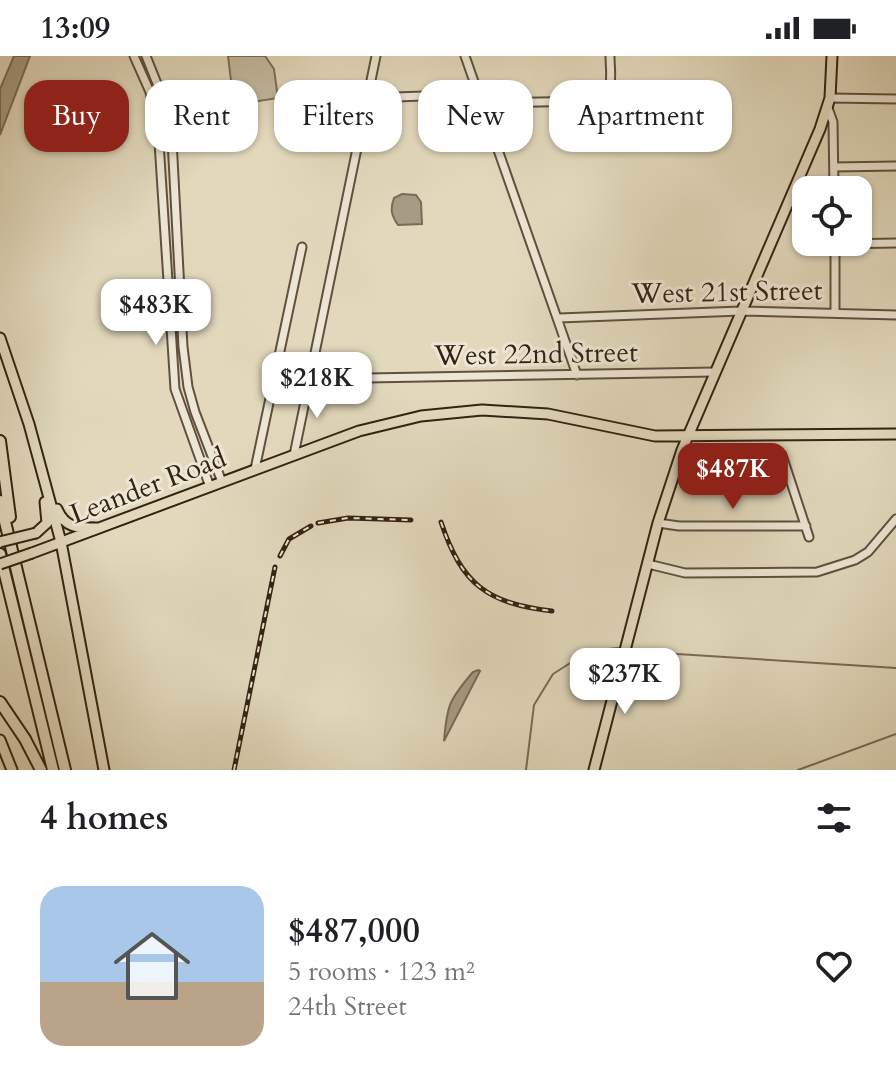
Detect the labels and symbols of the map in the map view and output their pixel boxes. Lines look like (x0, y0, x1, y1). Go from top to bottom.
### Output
street label: West 21st Street (630, 271, 823, 313)
pin: $483K (100, 279, 212, 347)
street label: West 22nd Street (433, 333, 638, 375)
pin: $218K (261, 352, 373, 420)
street label: Leander Road (64, 439, 232, 533)
pin: $487K (677, 443, 789, 511)
pin: $237K (569, 648, 681, 716)

